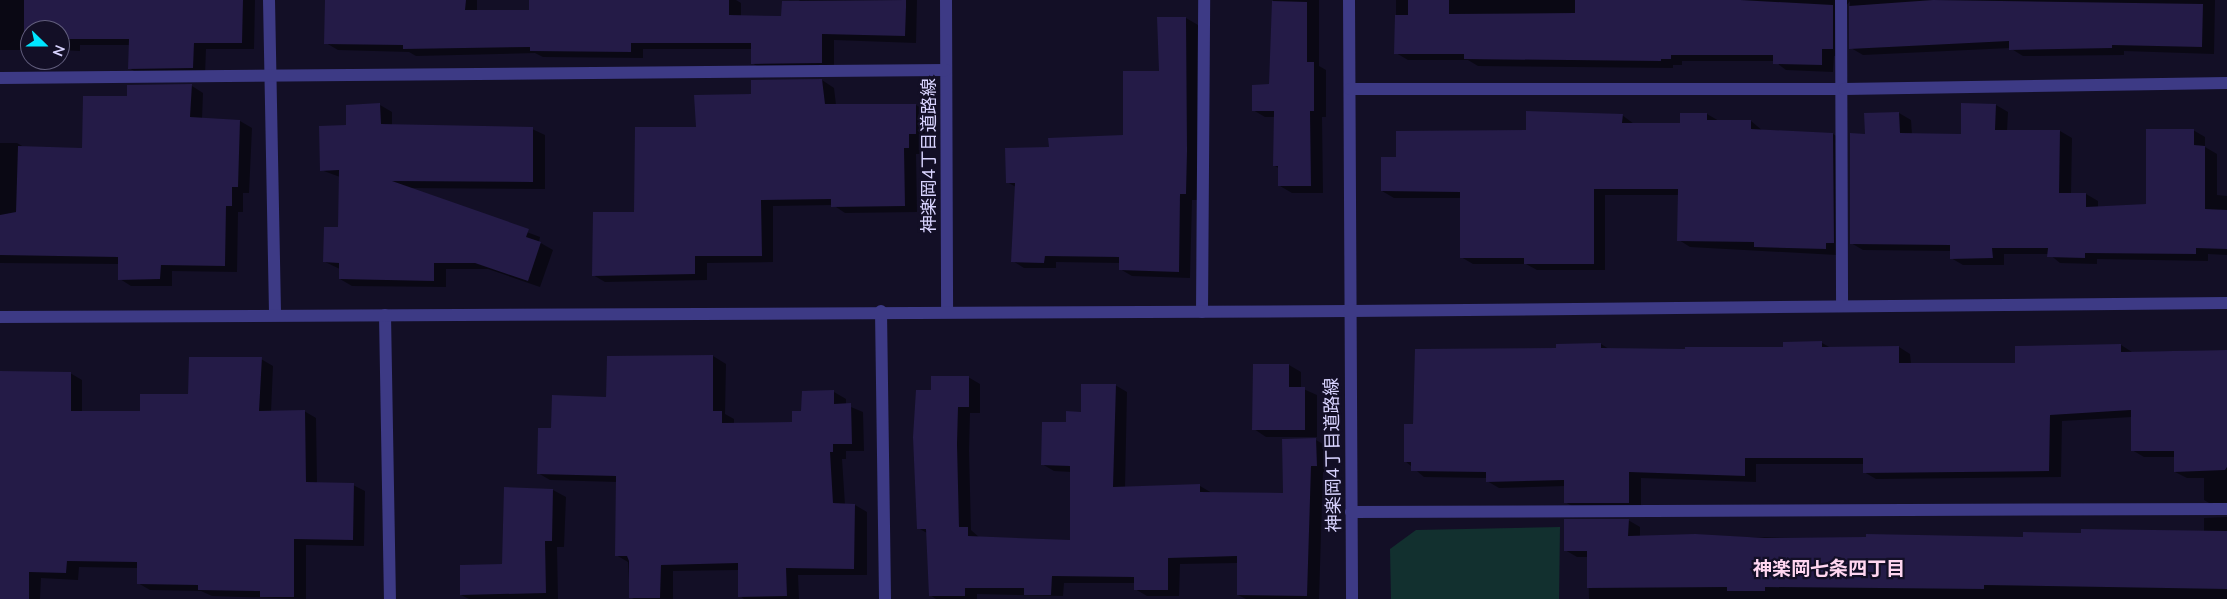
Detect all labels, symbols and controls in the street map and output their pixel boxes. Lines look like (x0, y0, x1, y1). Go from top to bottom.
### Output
north arrow (20, 20, 70, 70)
text: N (48, 42, 69, 59)
street label: 神楽岡4丁目道路線 (918, 79, 940, 233)
street label: 神楽岡4丁目道路線 (1321, 377, 1345, 533)
district label: 神楽岡七条四丁目 (1753, 559, 1905, 581)

